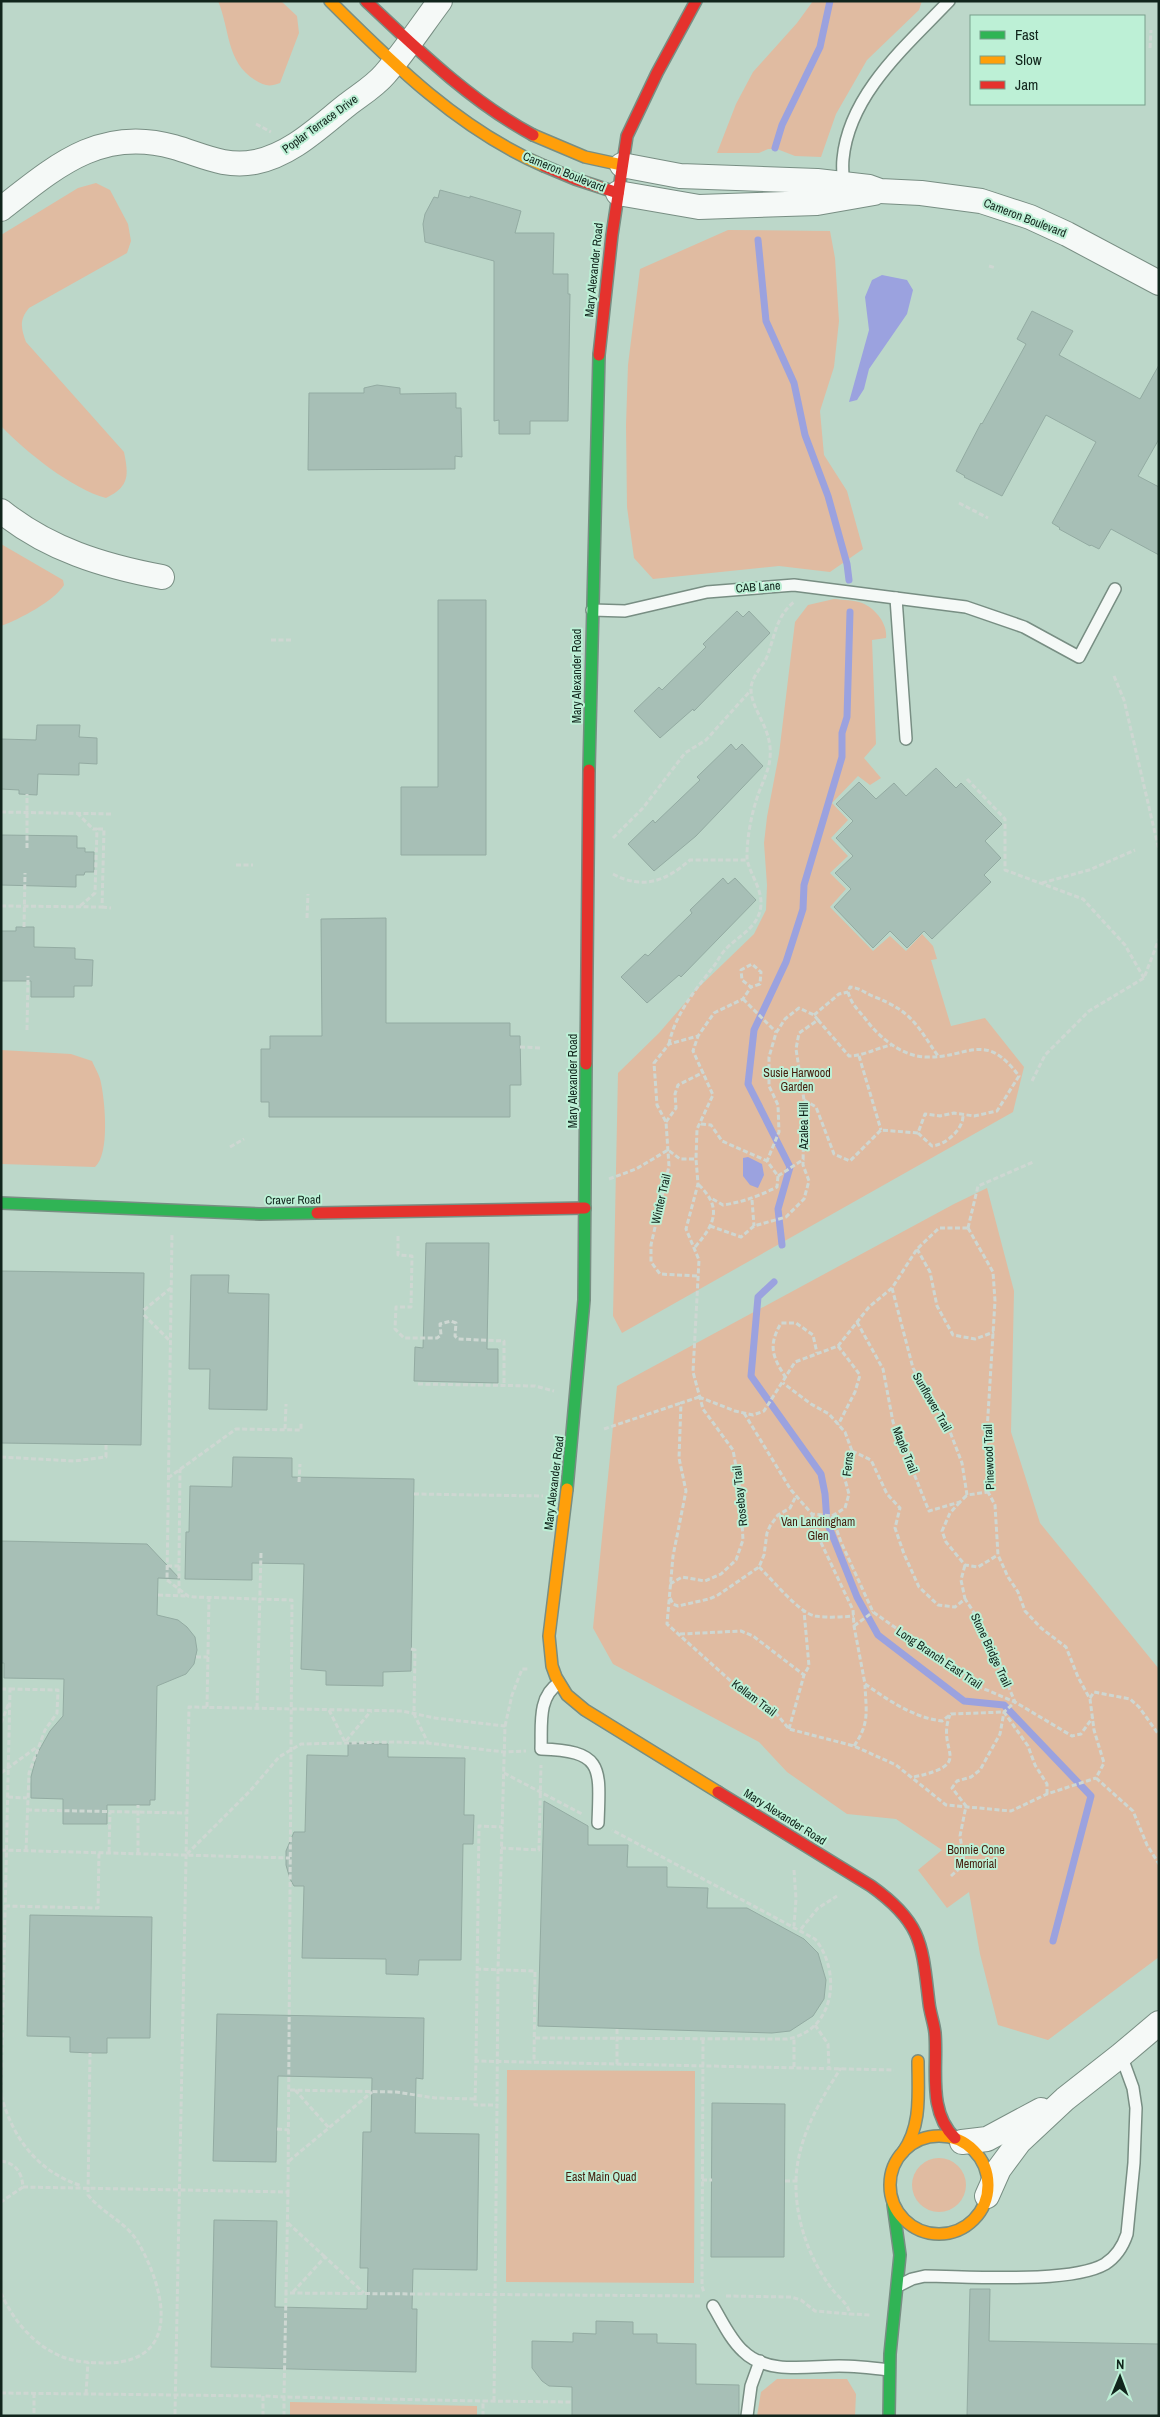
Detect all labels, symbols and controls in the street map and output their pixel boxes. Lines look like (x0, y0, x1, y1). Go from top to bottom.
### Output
legend (970, 15, 1145, 105)
text: Fast (1015, 24, 1039, 45)
text: Slow (1015, 49, 1042, 70)
text: Jam (1015, 74, 1038, 95)
street label: Poplar Terrace Drive (279, 91, 361, 157)
street label: Cameron Boulevard (520, 148, 608, 196)
street label: Cameron Boulevard (981, 195, 1069, 241)
street label: Mary Alexander Road (581, 222, 607, 318)
street label: CAB Lane (735, 577, 781, 597)
street label: Mary Alexander Road (569, 629, 585, 723)
street label: Mary Alexander Road (565, 1034, 581, 1128)
park label: Susie Harwood Garden (763, 1065, 831, 1095)
street label: Azalea Hill (796, 1102, 812, 1151)
street label: Winter Trail (647, 1172, 675, 1226)
street label: Craver Road (265, 1192, 321, 1208)
street label: Sunflower Trail (909, 1370, 955, 1434)
street label: Maple Trail (888, 1424, 922, 1476)
street label: Pinewood Trail (980, 1424, 998, 1490)
street label: Mary Alexander Road (540, 1435, 568, 1531)
street label: Ferns (839, 1451, 857, 1477)
street label: Rosebay Trail (729, 1465, 751, 1527)
park label: Van Landingham Glen (781, 1514, 855, 1544)
street label: Stone Bridge Trail (967, 1611, 1015, 1689)
street label: Long Branch East Trail (893, 1623, 985, 1693)
street label: Kellam Trail (728, 1676, 780, 1720)
street label: Mary Alexander Road (741, 1785, 829, 1849)
park label: Bonnie Cone Memorial (947, 1842, 1005, 1872)
park label: East Main Quad (565, 2169, 637, 2185)
north arrow (1095, 2352, 1145, 2402)
text: N (1116, 2355, 1125, 2373)

